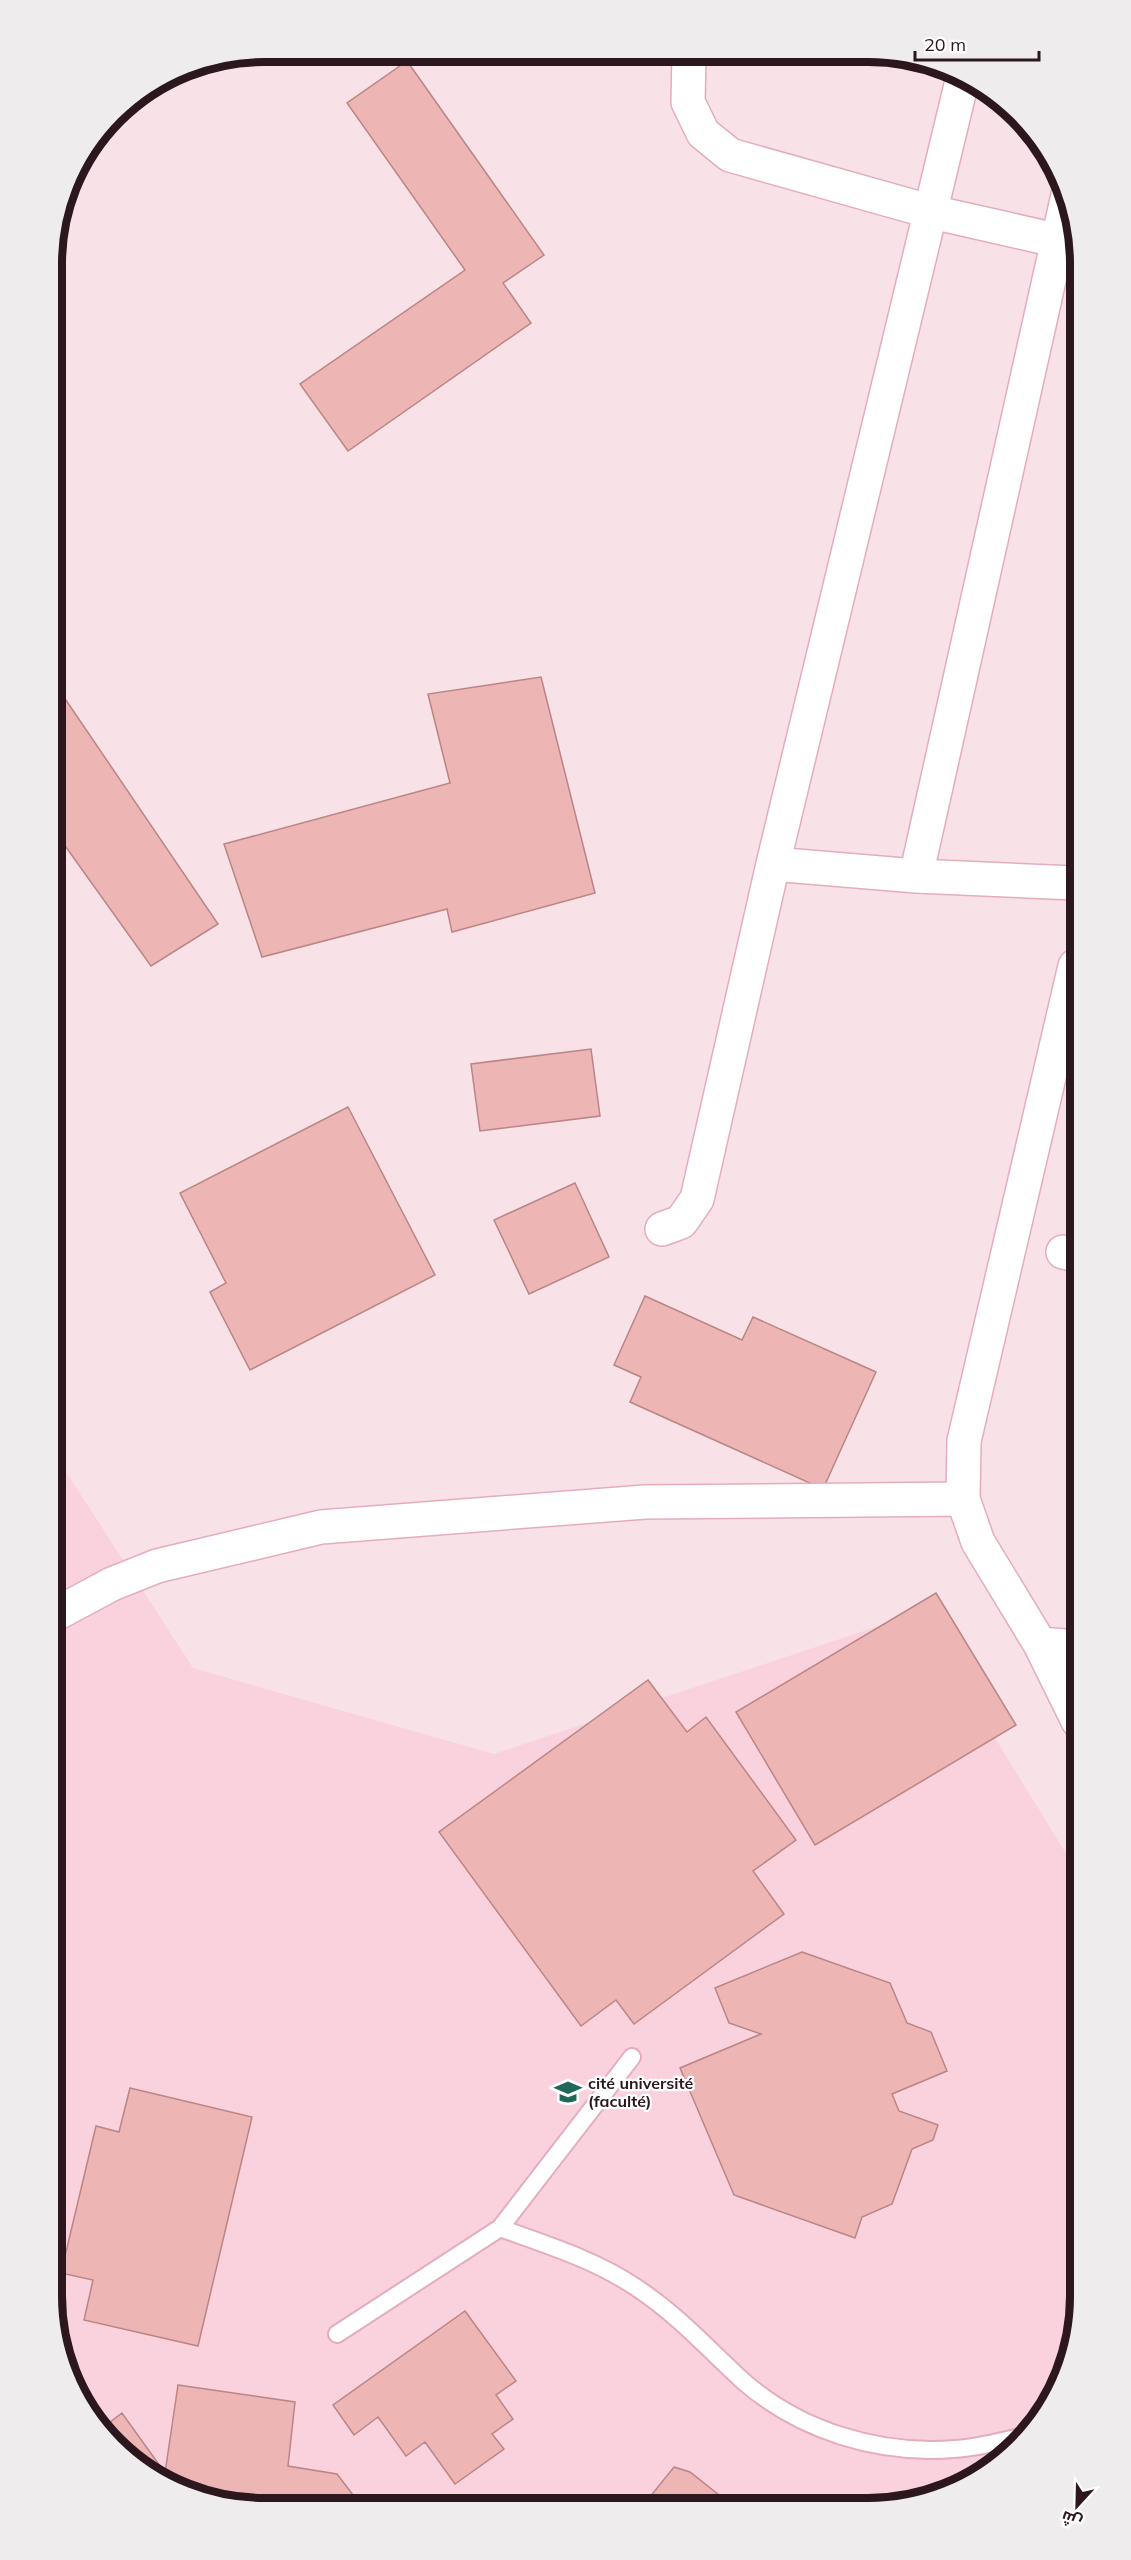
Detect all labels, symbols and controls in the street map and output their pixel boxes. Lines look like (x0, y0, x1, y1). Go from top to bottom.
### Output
scale bar (915, 24, 1040, 62)
text: 20 m (924, 33, 966, 56)
place label: cité université (faculté) (588, 2073, 693, 2111)
school or university icon: cité université (faculté) (553, 2077, 583, 2107)
north arrow (1047, 2476, 1107, 2536)
text: ش (1058, 2507, 1085, 2533)

